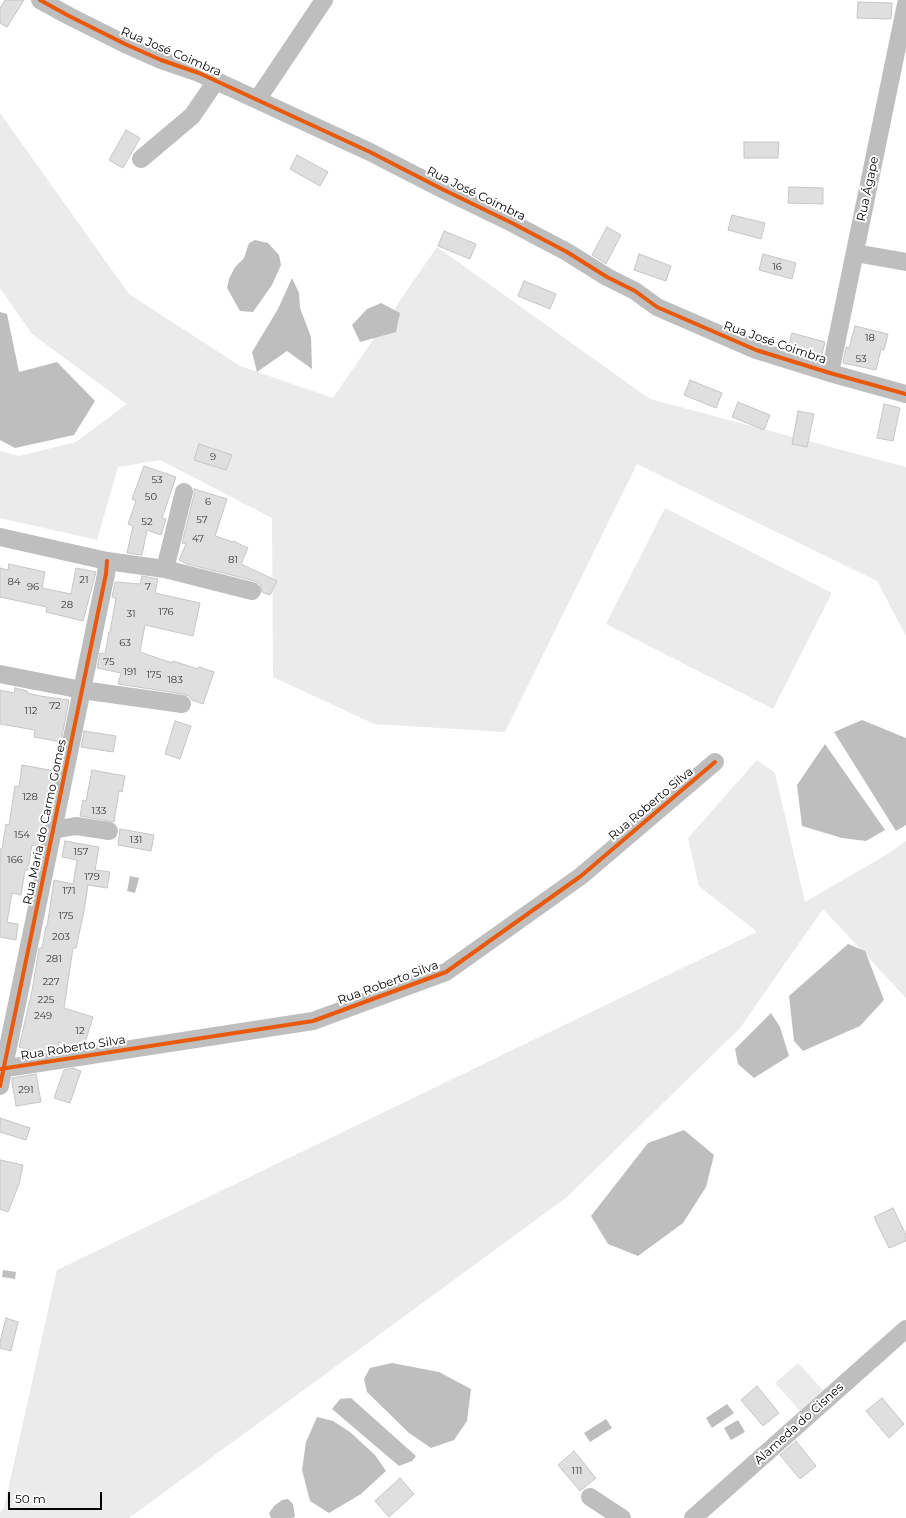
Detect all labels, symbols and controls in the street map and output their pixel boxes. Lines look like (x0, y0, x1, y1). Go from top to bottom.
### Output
street label: Rua José Coimbra (118, 24, 224, 80)
street label: Rua Ágape (854, 155, 882, 223)
street label: Rua José Coimbra (424, 164, 528, 224)
house number: 16 (772, 261, 782, 273)
street label: Rua José Coimbra (722, 319, 828, 367)
house number: 18 (865, 332, 875, 344)
house number: 53 (855, 353, 867, 365)
house number: 9 (210, 451, 216, 463)
house number: 53 (151, 474, 163, 486)
house number: 50 (145, 491, 157, 503)
house number: 6 (205, 496, 211, 508)
house number: 57 (196, 514, 208, 526)
house number: 52 (141, 516, 153, 528)
house number: 47 (192, 533, 204, 545)
house number: 81 (228, 554, 238, 566)
house number: 21 (79, 574, 89, 586)
house number: 84 (8, 576, 20, 588)
house number: 96 (27, 581, 39, 593)
house number: 7 (145, 581, 151, 593)
house number: 28 (61, 599, 73, 611)
house number: 176 (158, 606, 174, 618)
house number: 31 (126, 608, 136, 620)
house number: 63 (119, 637, 131, 649)
house number: 75 (103, 656, 115, 668)
house number: 191 (123, 666, 137, 678)
house number: 175 (147, 669, 161, 681)
house number: 183 (167, 674, 183, 686)
house number: 72 (49, 700, 61, 712)
house number: 112 (25, 705, 37, 717)
street label: Rua Maria do Carmo Gomes (20, 738, 70, 906)
street label: Rua Roberto Silva (606, 764, 696, 844)
house number: 128 (22, 791, 38, 803)
house number: 133 (92, 805, 106, 817)
house number: 154 (14, 829, 30, 841)
house number: 131 (130, 834, 142, 846)
house number: 157 (73, 846, 89, 858)
house number: 166 (7, 854, 23, 866)
house number: 179 (84, 871, 100, 883)
house number: 171 (62, 885, 76, 897)
house number: 175 (59, 910, 73, 922)
house number: 203 (52, 931, 70, 943)
house number: 281 (46, 953, 62, 965)
street label: Rua Roberto Silva (336, 958, 440, 1008)
house number: 227 (42, 976, 60, 988)
house number: 225 (37, 994, 55, 1006)
house number: 249 (34, 1010, 52, 1022)
house number: 12 (75, 1025, 85, 1037)
street label: Rua Roberto Silva (20, 1033, 126, 1063)
house number: 291 (18, 1084, 34, 1096)
street label: Alameda do Cisnes (752, 1380, 846, 1468)
house number: 111 (572, 1465, 582, 1477)
scale bar (10, 1484, 104, 1510)
text: 50 m (15, 1491, 46, 1506)

